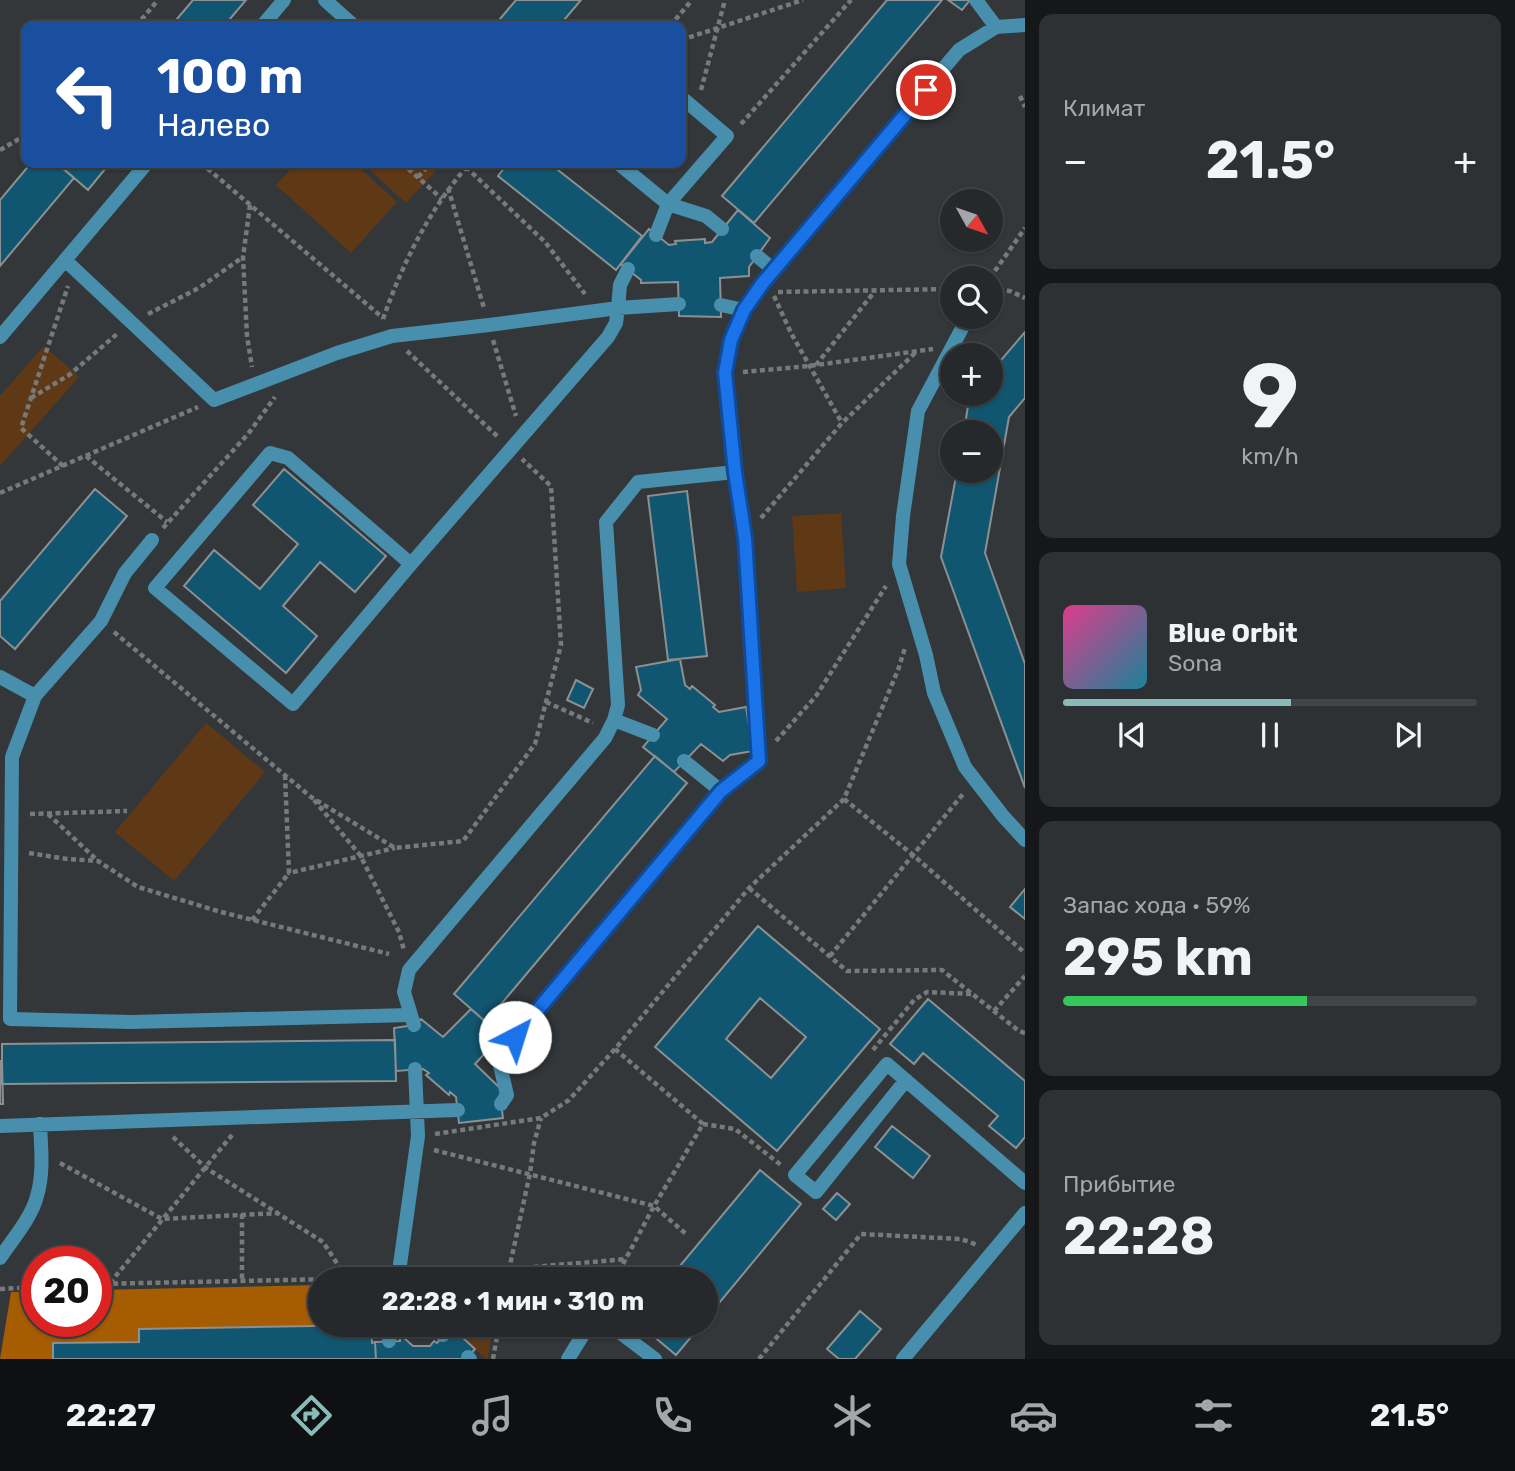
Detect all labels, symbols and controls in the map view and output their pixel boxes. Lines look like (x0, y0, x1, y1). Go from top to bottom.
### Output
text: 100 m (157, 47, 303, 105)
icon: left (42, 49, 133, 140)
pin (896, 60, 956, 120)
icon: arrive (907, 71, 945, 109)
text: Климат (1063, 94, 1145, 122)
text: Налево (157, 106, 270, 144)
text: 21.5° (1206, 129, 1335, 191)
text: − (1063, 138, 1088, 184)
text: + (1453, 138, 1477, 184)
north arrow (940, 189, 1003, 252)
map controls (940, 189, 1003, 483)
button: search (940, 266, 1003, 329)
text: 9 (1241, 342, 1299, 450)
button: + (940, 343, 1003, 406)
button: − (940, 420, 1003, 483)
text: km/h (1241, 442, 1299, 470)
text: Blue Orbit (1168, 618, 1298, 649)
text: Sona (1168, 649, 1222, 677)
icon: previous (1113, 716, 1151, 754)
icon: pause (1251, 716, 1289, 754)
icon: next (1389, 716, 1427, 754)
text: Запас хода · 59% (1063, 891, 1250, 919)
text: 295 km (1063, 926, 1253, 988)
position arrow (478, 1000, 552, 1074)
text: Прибытие (1063, 1170, 1175, 1198)
text: 22:28 (1063, 1205, 1215, 1267)
speed limit sign: 20 (21, 1246, 112, 1337)
text: 22:28 · 1 мин · 310 m (382, 1286, 644, 1317)
icon: directions (287, 1391, 336, 1440)
icon: music (468, 1391, 517, 1440)
icon: phone (648, 1391, 697, 1440)
icon: climate (828, 1391, 877, 1440)
icon: car (1009, 1391, 1058, 1440)
icon: filters (1189, 1391, 1238, 1440)
text: 22:27 (66, 1396, 156, 1434)
text: 21.5° (1370, 1396, 1449, 1434)

